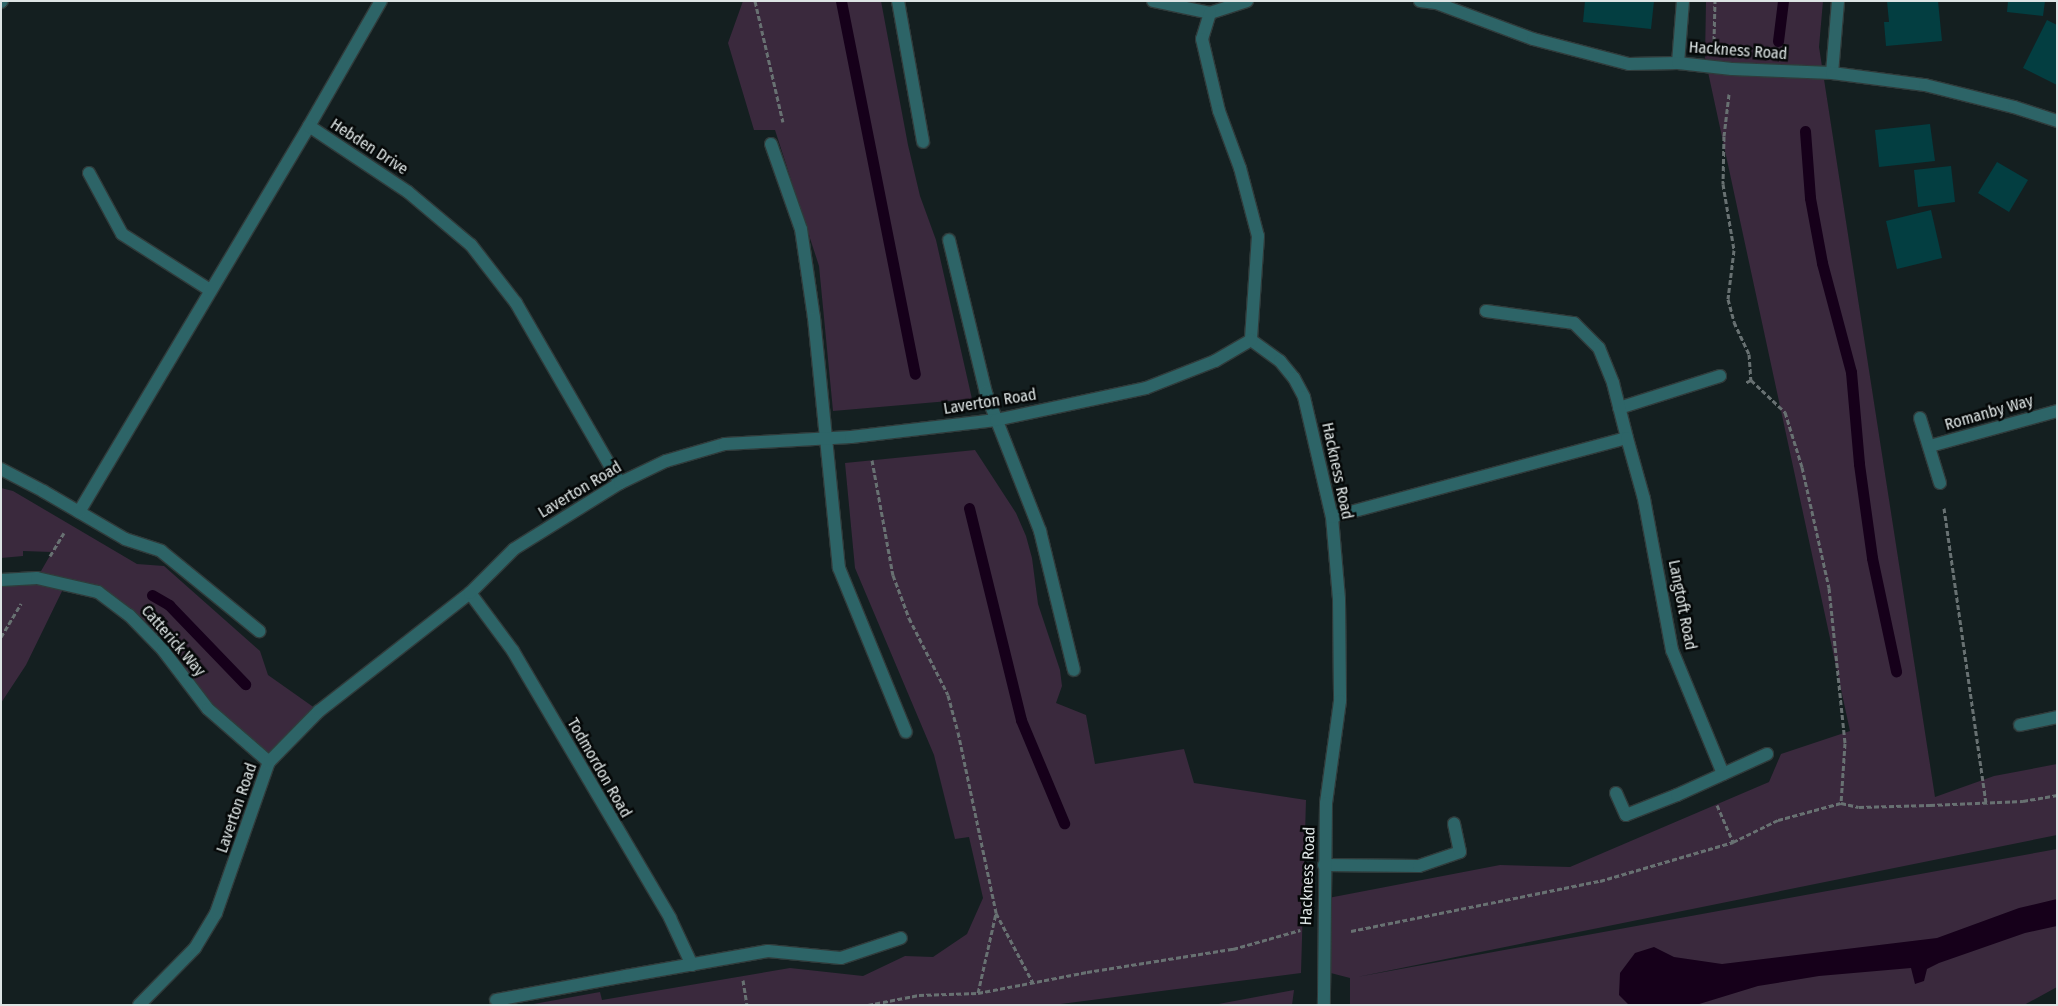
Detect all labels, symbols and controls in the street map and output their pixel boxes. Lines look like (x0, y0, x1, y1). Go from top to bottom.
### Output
street label: Hackness Road (1688, 38, 1788, 64)
street label: Hebden Drive (327, 115, 411, 179)
street label: Laverton Road (942, 385, 1038, 419)
street label: Romanby Way (1943, 391, 2035, 435)
street label: Hackness Road (1317, 421, 1357, 521)
street label: Laverton Road (535, 458, 625, 522)
street label: Langtoft Road (1664, 558, 1700, 652)
street label: Catterick Way (137, 602, 209, 680)
street label: Todmordon Road (563, 715, 635, 821)
street label: Laverton Road (213, 760, 261, 856)
street label: Hackness Road (1297, 826, 1319, 926)

